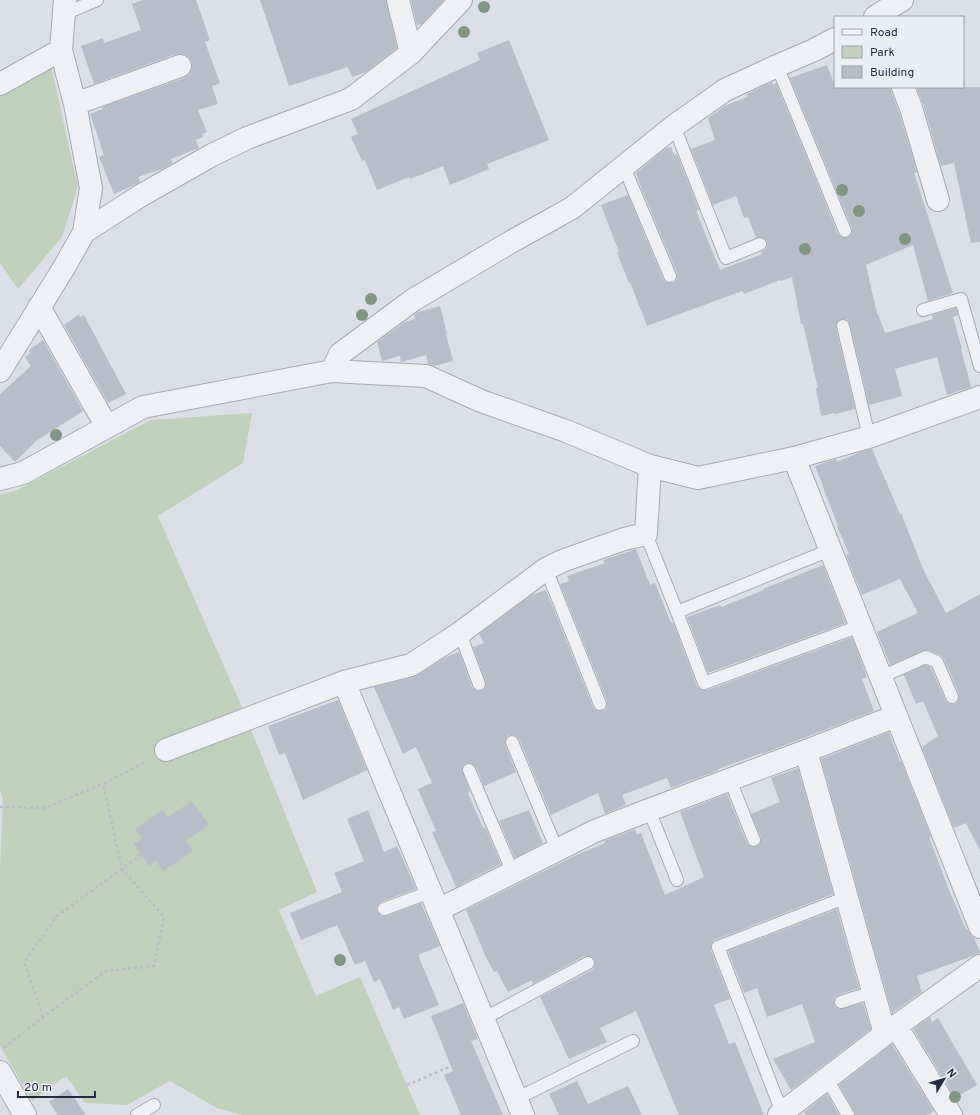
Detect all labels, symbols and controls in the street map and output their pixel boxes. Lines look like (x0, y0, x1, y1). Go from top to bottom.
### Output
legend (834, 16, 964, 88)
text: Road (870, 25, 898, 41)
text: Park (870, 45, 895, 61)
text: Building (870, 65, 914, 81)
north arrow (924, 1059, 964, 1099)
text: N (943, 1066, 959, 1081)
scale bar (18, 1073, 95, 1099)
text: 20 m (24, 1080, 52, 1096)

